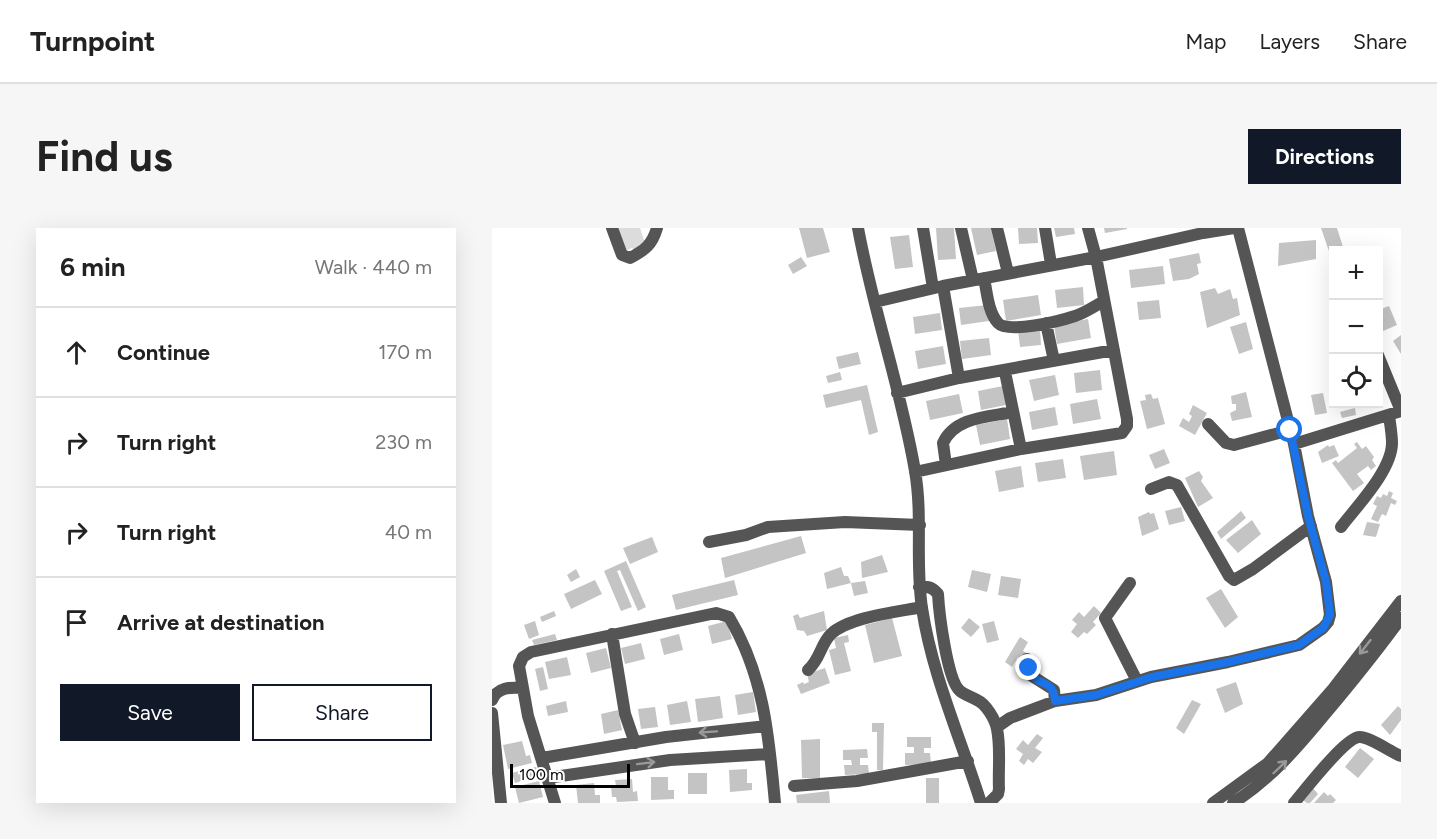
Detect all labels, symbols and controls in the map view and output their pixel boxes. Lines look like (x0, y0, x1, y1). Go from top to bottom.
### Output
text: Turnpoint (30, 24, 155, 58)
text: Map (1186, 29, 1226, 54)
text: Layers (1259, 29, 1320, 54)
text: Share (1353, 29, 1407, 54)
button: Directions (1248, 129, 1401, 184)
text: Find us (36, 131, 173, 182)
map controls (1329, 246, 1383, 408)
button: + (1329, 246, 1383, 300)
text: 6 min (60, 251, 126, 283)
text: Walk · 440 m (315, 255, 432, 279)
button: − (1329, 300, 1383, 354)
icon: ahead (60, 336, 93, 369)
text: Continue (117, 339, 210, 366)
text: 170 m (378, 340, 432, 364)
button: locate (1329, 354, 1383, 408)
route start (1276, 416, 1302, 442)
icon: right (60, 426, 93, 459)
text: Turn right (117, 429, 216, 456)
text: 230 m (375, 430, 432, 454)
icon: right (60, 516, 93, 549)
text: Turn right (117, 519, 216, 546)
text: 40 m (385, 520, 432, 544)
icon: arrive (60, 606, 93, 639)
text: Arrive at destination (117, 609, 325, 636)
one-way arrow (1359, 639, 1372, 655)
route end (1015, 654, 1041, 680)
button: Save (60, 684, 240, 741)
button: Share (252, 684, 432, 741)
one-way arrow (698, 727, 718, 738)
one-way arrow (636, 757, 656, 768)
one-way arrow (1272, 760, 1287, 774)
scale bar (510, 761, 630, 788)
text: 100 m (519, 765, 564, 784)

